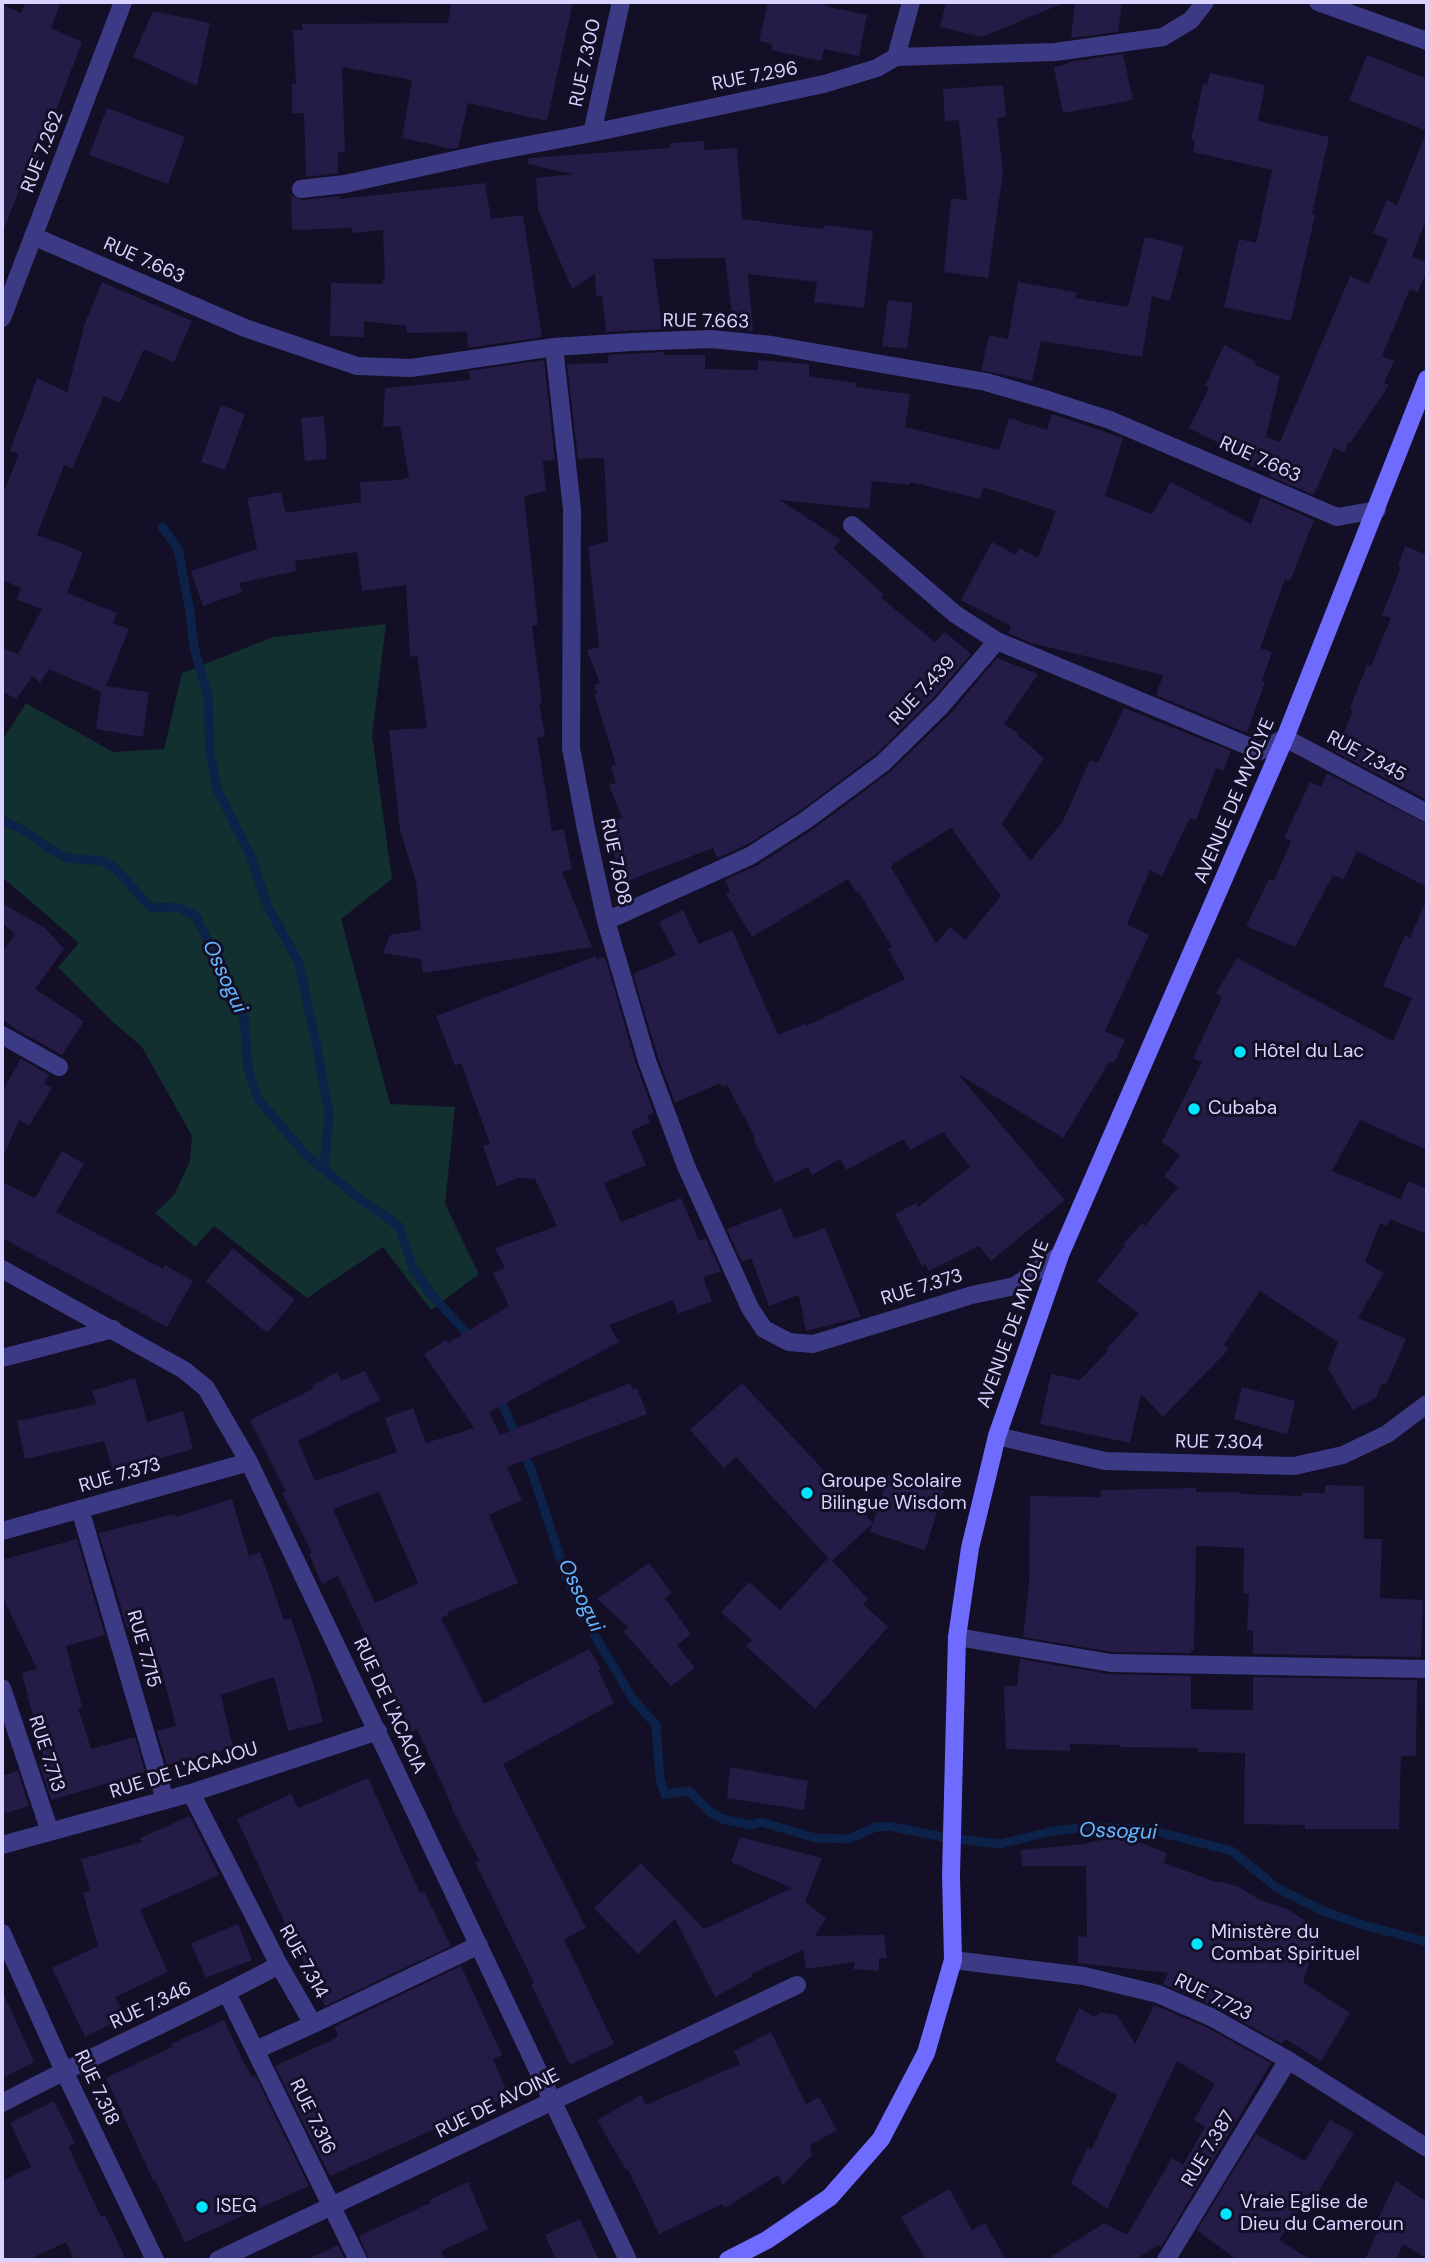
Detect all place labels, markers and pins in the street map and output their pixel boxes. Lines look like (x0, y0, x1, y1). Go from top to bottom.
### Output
place label: Hôtel du Lac (1254, 1041, 1364, 1063)
marker: Hôtel du Lac (1232, 1044, 1248, 1060)
place label: Cubaba (1208, 1098, 1277, 1120)
marker: Cubaba (1186, 1101, 1202, 1117)
place label: Groupe Scolaire Bilingue Wisdom (821, 1471, 967, 1515)
marker: Groupe Scolaire Bilingue Wisdom (799, 1485, 815, 1501)
place label: Ministère du Combat Spirituel (1211, 1922, 1360, 1966)
marker: Ministère du Combat Spirituel (1189, 1936, 1205, 1952)
place label: Vraie Eglise de Dieu du Cameroun (1240, 2192, 1404, 2236)
place label: ISEG (216, 2196, 257, 2218)
marker: ISEG (194, 2199, 210, 2215)
marker: Vraie Eglise de Dieu du Cameroun (1218, 2206, 1234, 2222)

